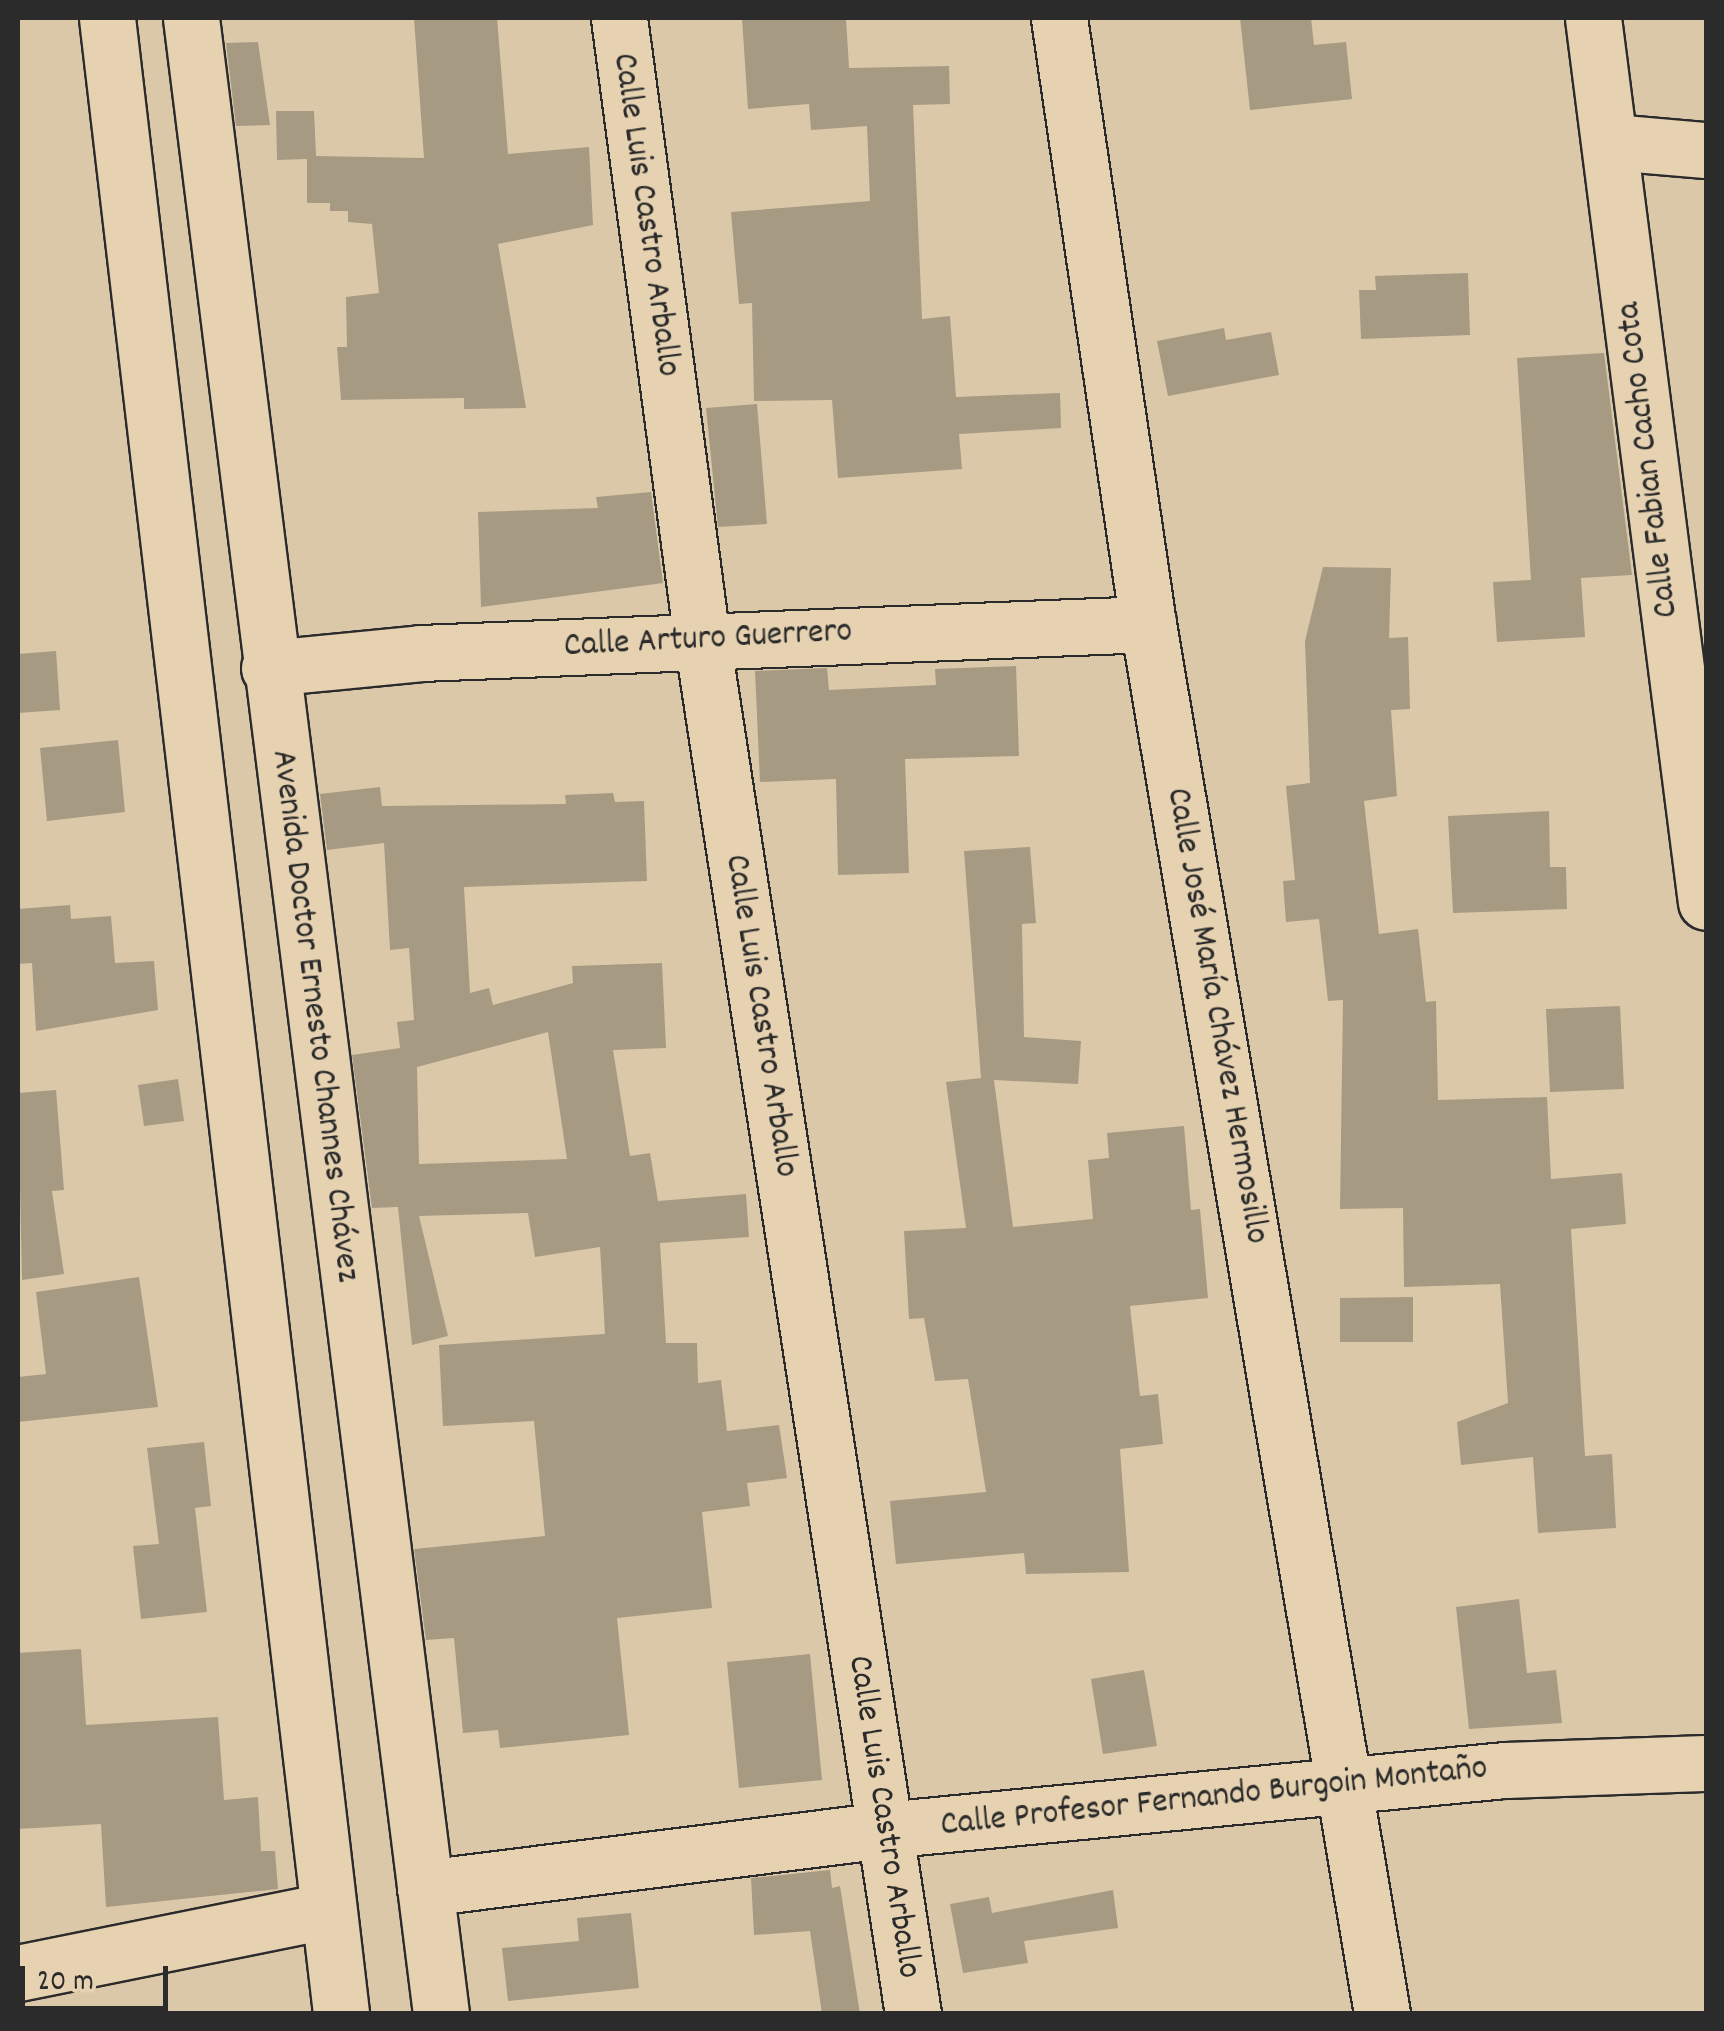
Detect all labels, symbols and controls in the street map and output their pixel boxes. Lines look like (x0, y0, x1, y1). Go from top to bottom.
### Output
street label: Calle Luis Castro Arballo (602, 51, 688, 379)
street label: Calle Fabian Cacho Cota (1609, 300, 1689, 620)
street label: Calle Arturo Guerrero (563, 611, 853, 669)
street label: Avenida Doctor Ernesto Channes Chávez (261, 748, 367, 1284)
street label: Calle José María Chávez Hermosillo (1155, 785, 1277, 1247)
street label: Calle Luis Castro Arballo (714, 852, 806, 1180)
street label: Calle Luis Castro Arballo (837, 1653, 929, 1981)
street label: Calle Profesor Fernando Burgoin Montaño (939, 1748, 1489, 1848)
scale bar (25, 1946, 172, 2008)
text: 20 m (37, 1962, 94, 2005)

